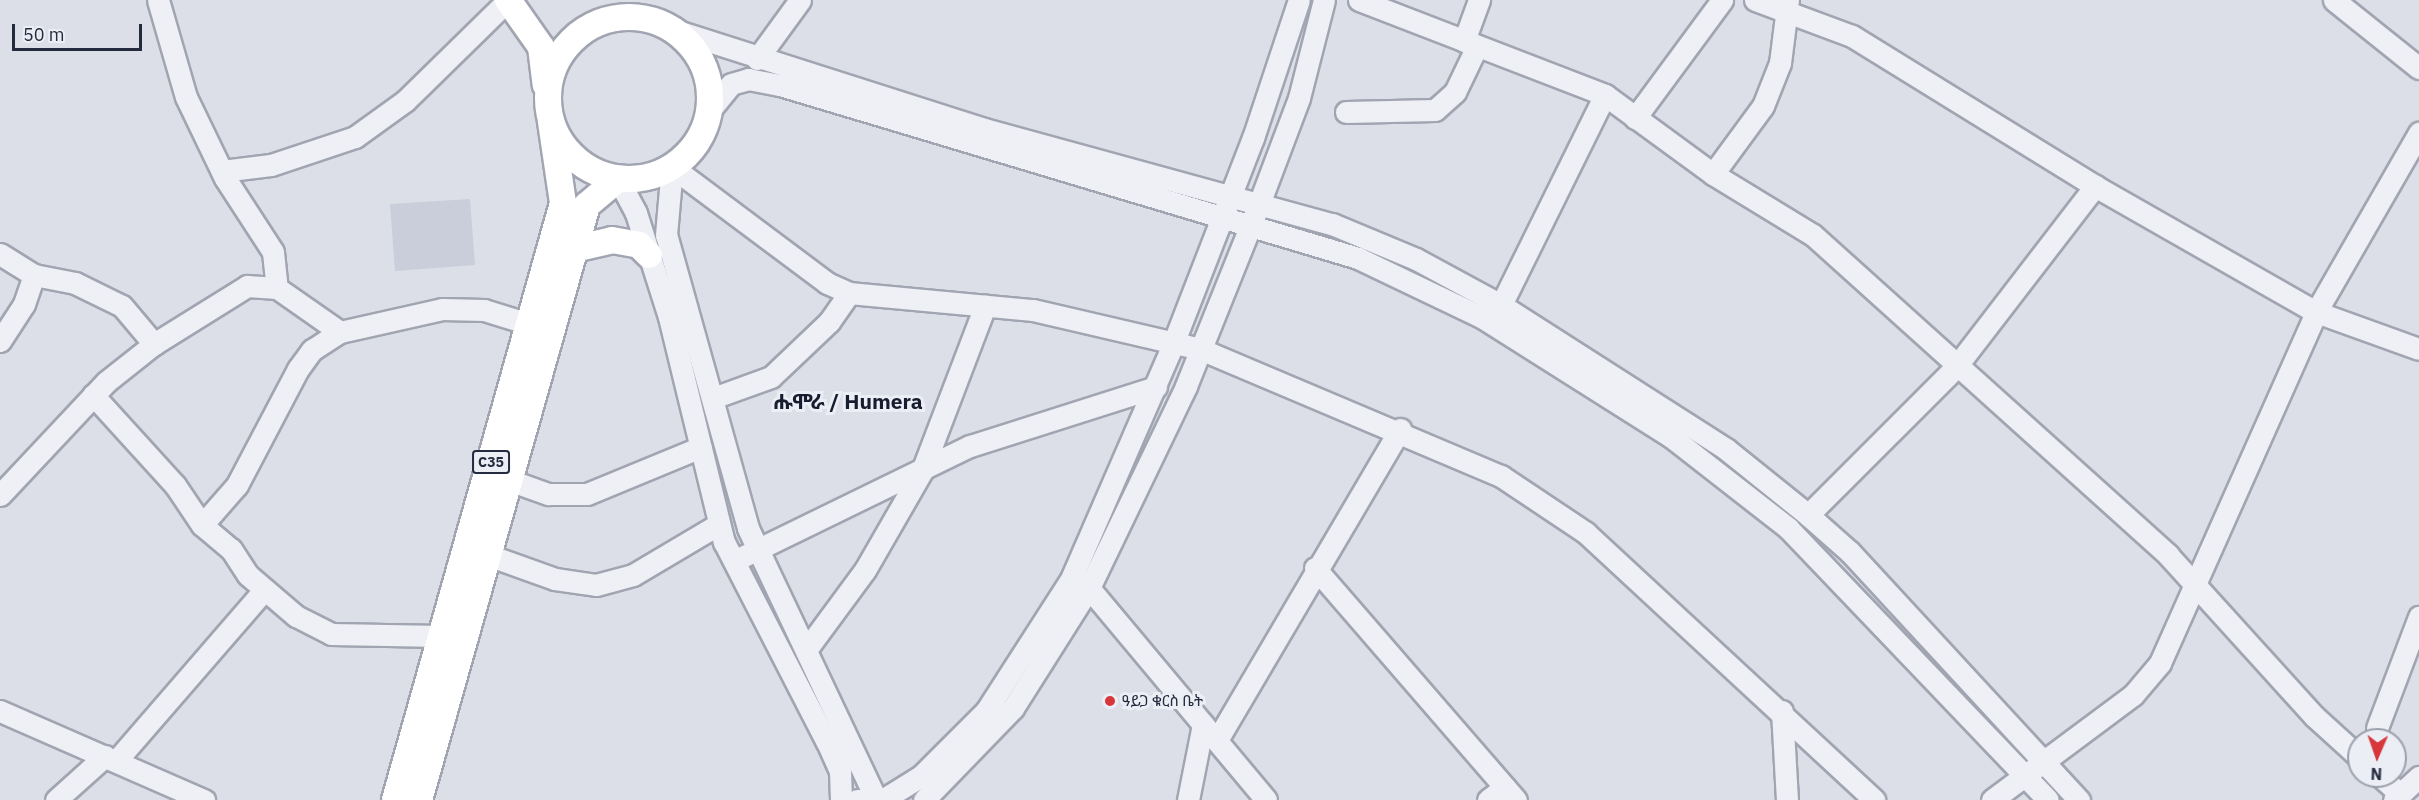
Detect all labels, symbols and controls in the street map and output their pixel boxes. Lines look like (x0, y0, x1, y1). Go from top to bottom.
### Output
scale bar (15, 12, 146, 50)
text: 50 m (23, 23, 65, 46)
district label: ሑሞራ / Humera (773, 388, 923, 414)
road number: C35 (472, 451, 510, 473)
place label: ዓይጋ ቁርስ ቤት (1122, 692, 1203, 710)
marker: ዓይጋ ቁርስ ቤት (1103, 694, 1117, 708)
north arrow (2347, 728, 2407, 788)
text: N (2370, 764, 2383, 784)

